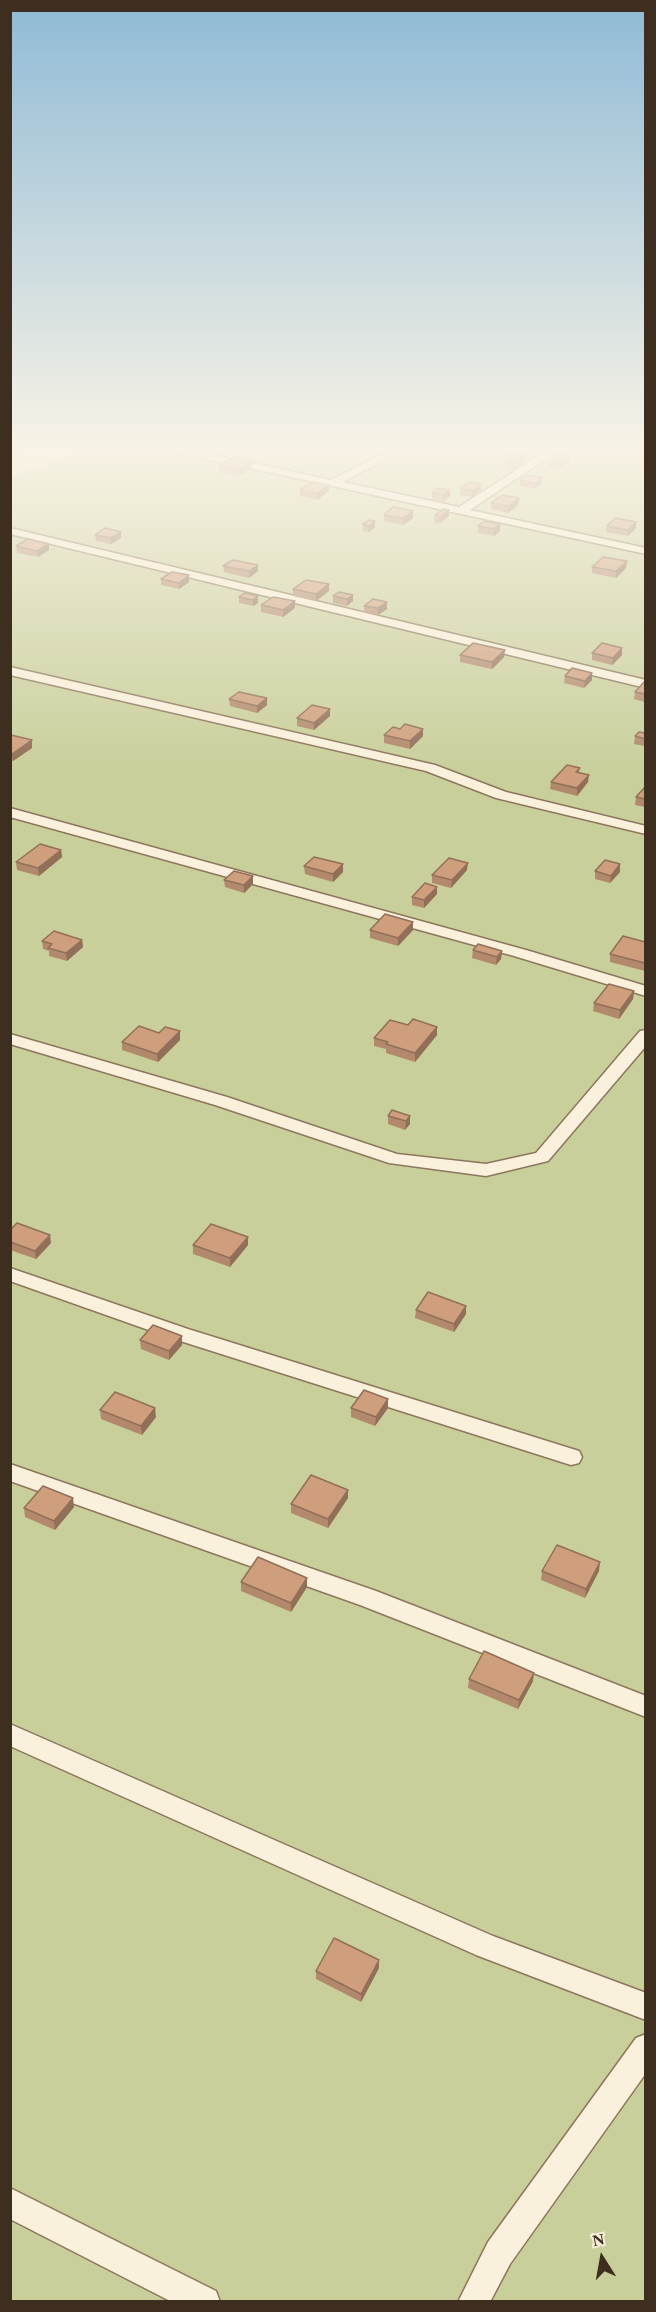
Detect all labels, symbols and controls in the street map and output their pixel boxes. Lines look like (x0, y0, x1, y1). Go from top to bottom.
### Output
north arrow (572, 2228, 632, 2288)
text: N (591, 2230, 606, 2249)

